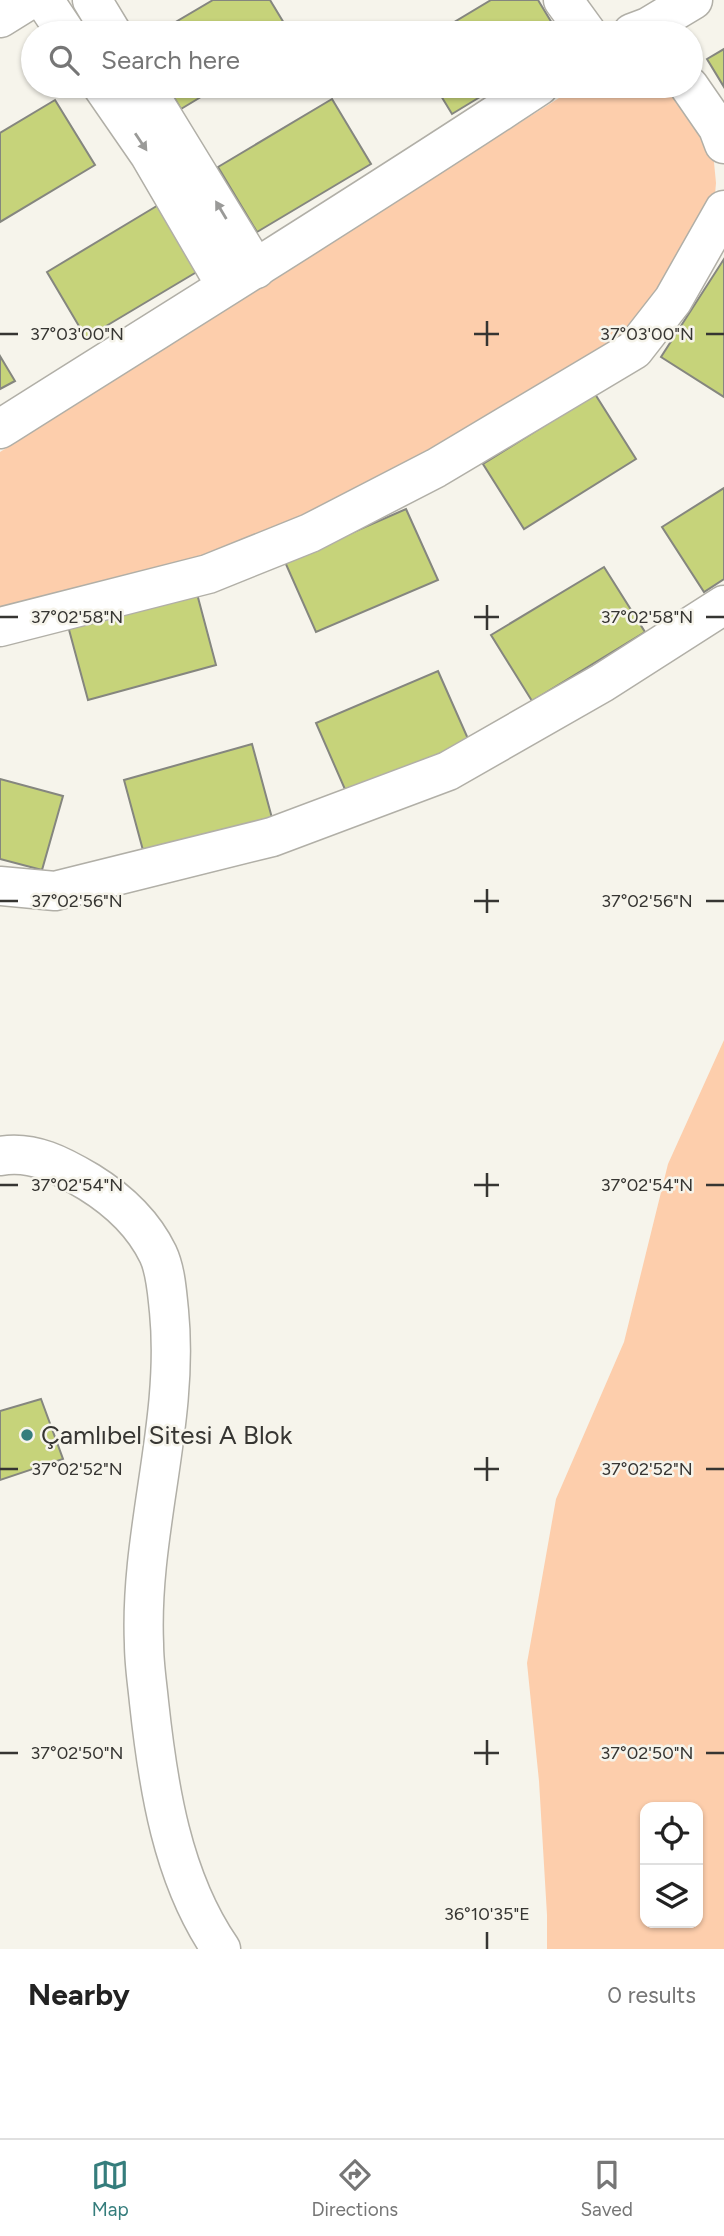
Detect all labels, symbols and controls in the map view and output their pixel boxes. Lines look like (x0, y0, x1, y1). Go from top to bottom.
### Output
search box (21, 21, 703, 98)
icon: search (45, 41, 83, 79)
text: Search here (101, 44, 240, 76)
one-way arrow (134, 133, 148, 151)
one-way arrow (214, 201, 227, 220)
text: 37°03'00"N (30, 323, 124, 345)
text: 37°03'00"N (600, 323, 694, 345)
text: 37°02'58"N (31, 606, 123, 628)
text: 37°02'58"N (601, 606, 693, 628)
text: 37°02'56"N (31, 890, 123, 912)
text: 37°02'56"N (601, 890, 693, 912)
text: 37°02'54"N (31, 1174, 123, 1196)
text: 37°02'54"N (601, 1174, 693, 1196)
place label: Çamlıbel Sitesi A Blok (41, 1419, 293, 1451)
marker: Çamlıbel Sitesi A Blok (19, 1427, 35, 1443)
text: 37°02'52"N (31, 1458, 123, 1480)
text: 37°02'52"N (601, 1458, 693, 1480)
text: 37°02'50"N (31, 1742, 123, 1764)
text: 37°02'50"N (601, 1742, 693, 1764)
map controls (640, 1802, 703, 1928)
button: locate (640, 1802, 703, 1865)
button: layers (640, 1865, 703, 1928)
text: 36°10'35"E (444, 1903, 530, 1925)
text: Nearby (28, 1976, 130, 2013)
text: 0 results (607, 1981, 696, 2009)
tab: Map (91, 2156, 129, 2221)
tab: Directions (311, 2156, 398, 2221)
tab: Saved (580, 2156, 633, 2221)

